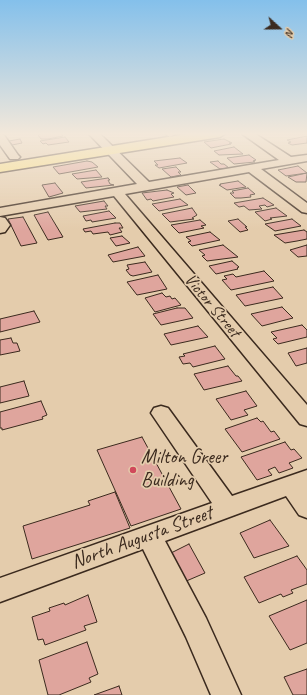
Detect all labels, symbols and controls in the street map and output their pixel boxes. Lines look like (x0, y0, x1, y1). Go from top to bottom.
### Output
north arrow (259, 8, 299, 48)
text: N (282, 27, 298, 38)
street label: Victor Street (180, 270, 244, 342)
place label: Milton Greer Building (141, 446, 227, 493)
marker: Milton Greer Building (128, 465, 138, 475)
street label: North Augusta Street (68, 501, 216, 575)

